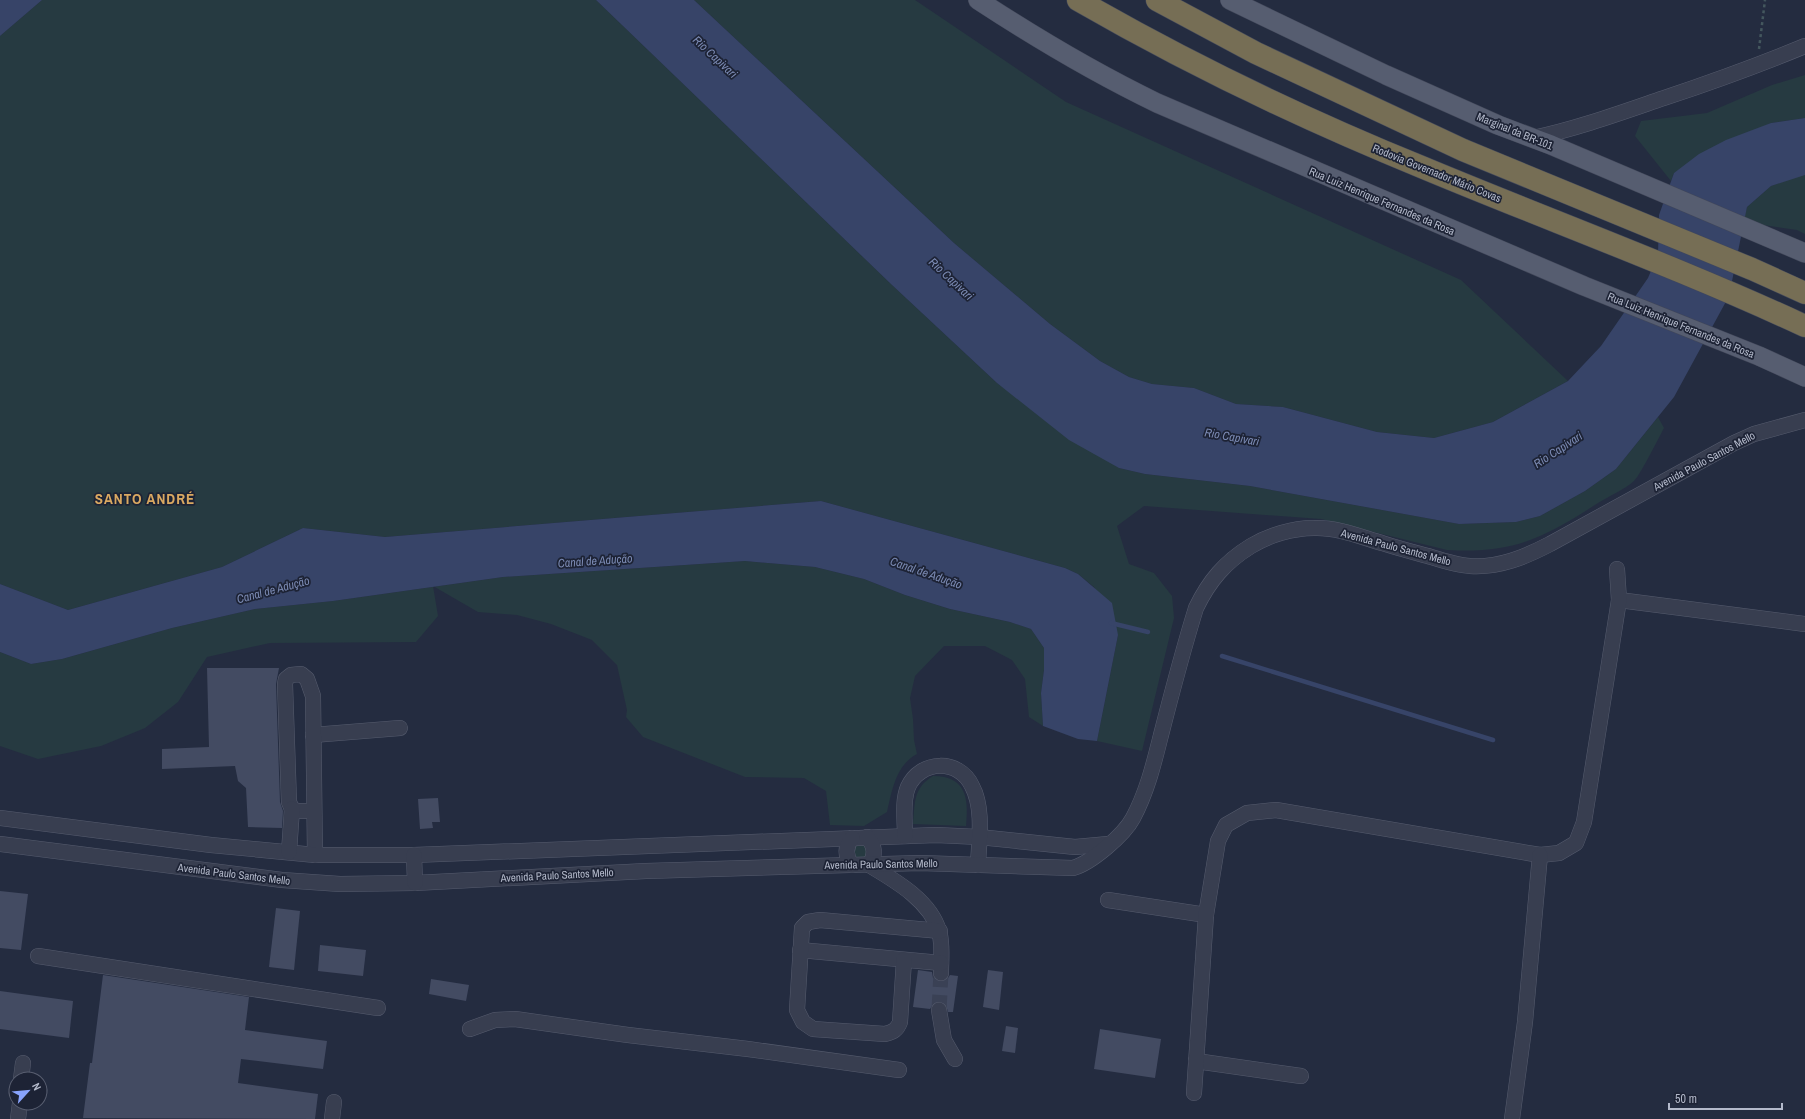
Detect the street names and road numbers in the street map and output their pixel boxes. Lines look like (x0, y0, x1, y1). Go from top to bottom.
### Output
street label: Marginal da BR-101 (1475, 109, 1555, 153)
street label: Rodovia Governador Mário Covas (1371, 141, 1504, 205)
street label: Rua Luiz Henrique Fernandes da Rosa (1307, 164, 1457, 238)
street label: Rua Luiz Henrique Fernandes da Rosa (1606, 289, 1756, 361)
street label: Avenida Paulo Santos Mello (1650, 428, 1757, 494)
street label: Avenida Paulo Santos Mello (1339, 525, 1452, 568)
street label: Avenida Paulo Santos Mello (823, 856, 938, 872)
street label: Avenida Paulo Santos Mello (176, 860, 291, 888)
street label: Avenida Paulo Santos Mello (499, 865, 614, 885)

